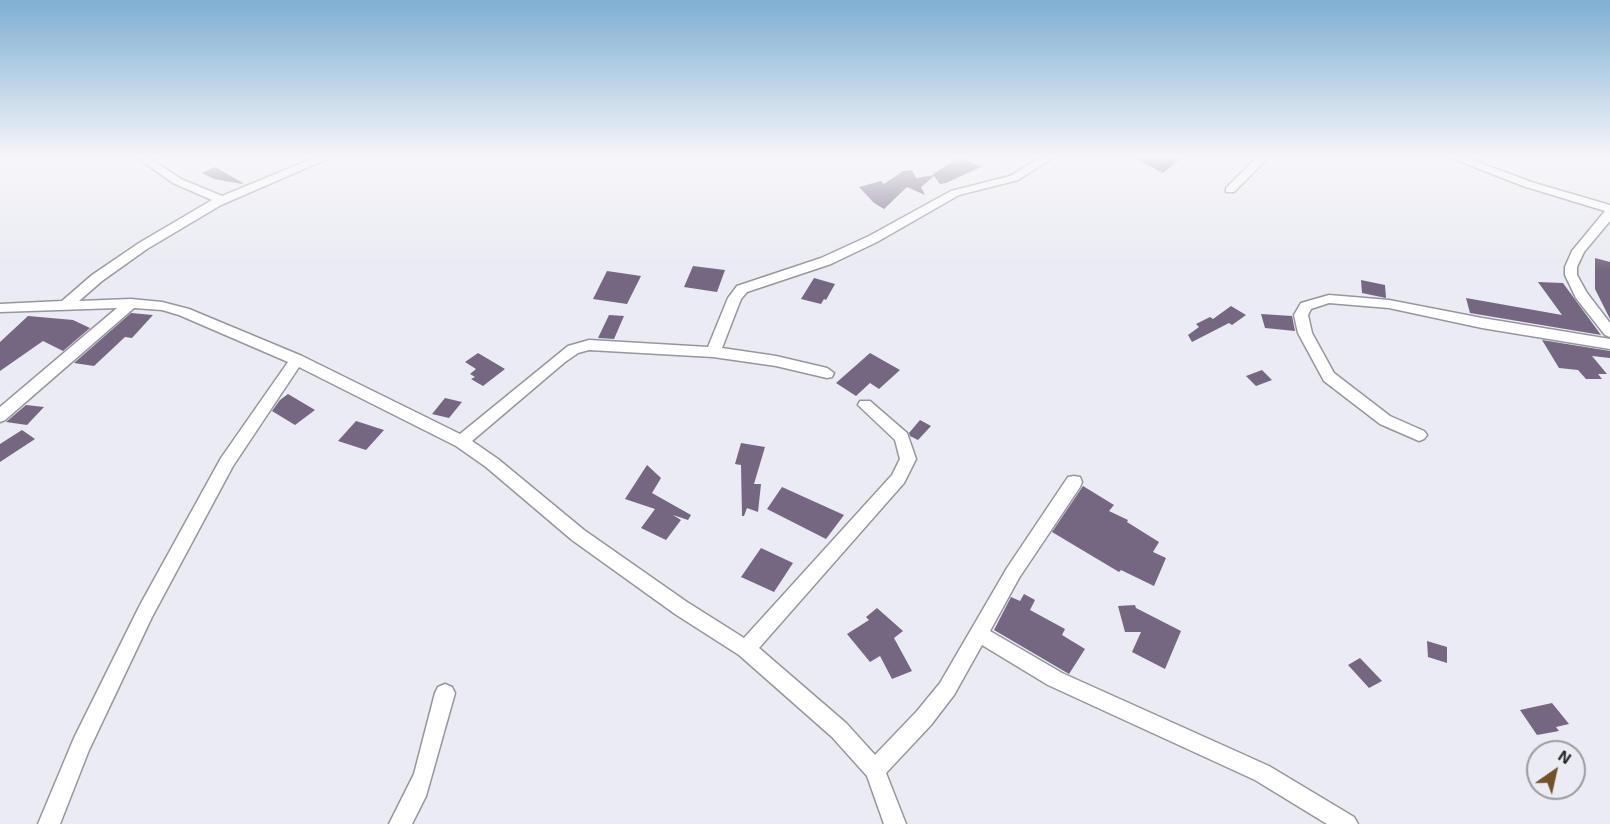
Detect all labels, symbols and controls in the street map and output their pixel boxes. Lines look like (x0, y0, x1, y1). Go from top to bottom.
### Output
north arrow (1526, 740, 1586, 800)
text: N (1555, 745, 1575, 767)

